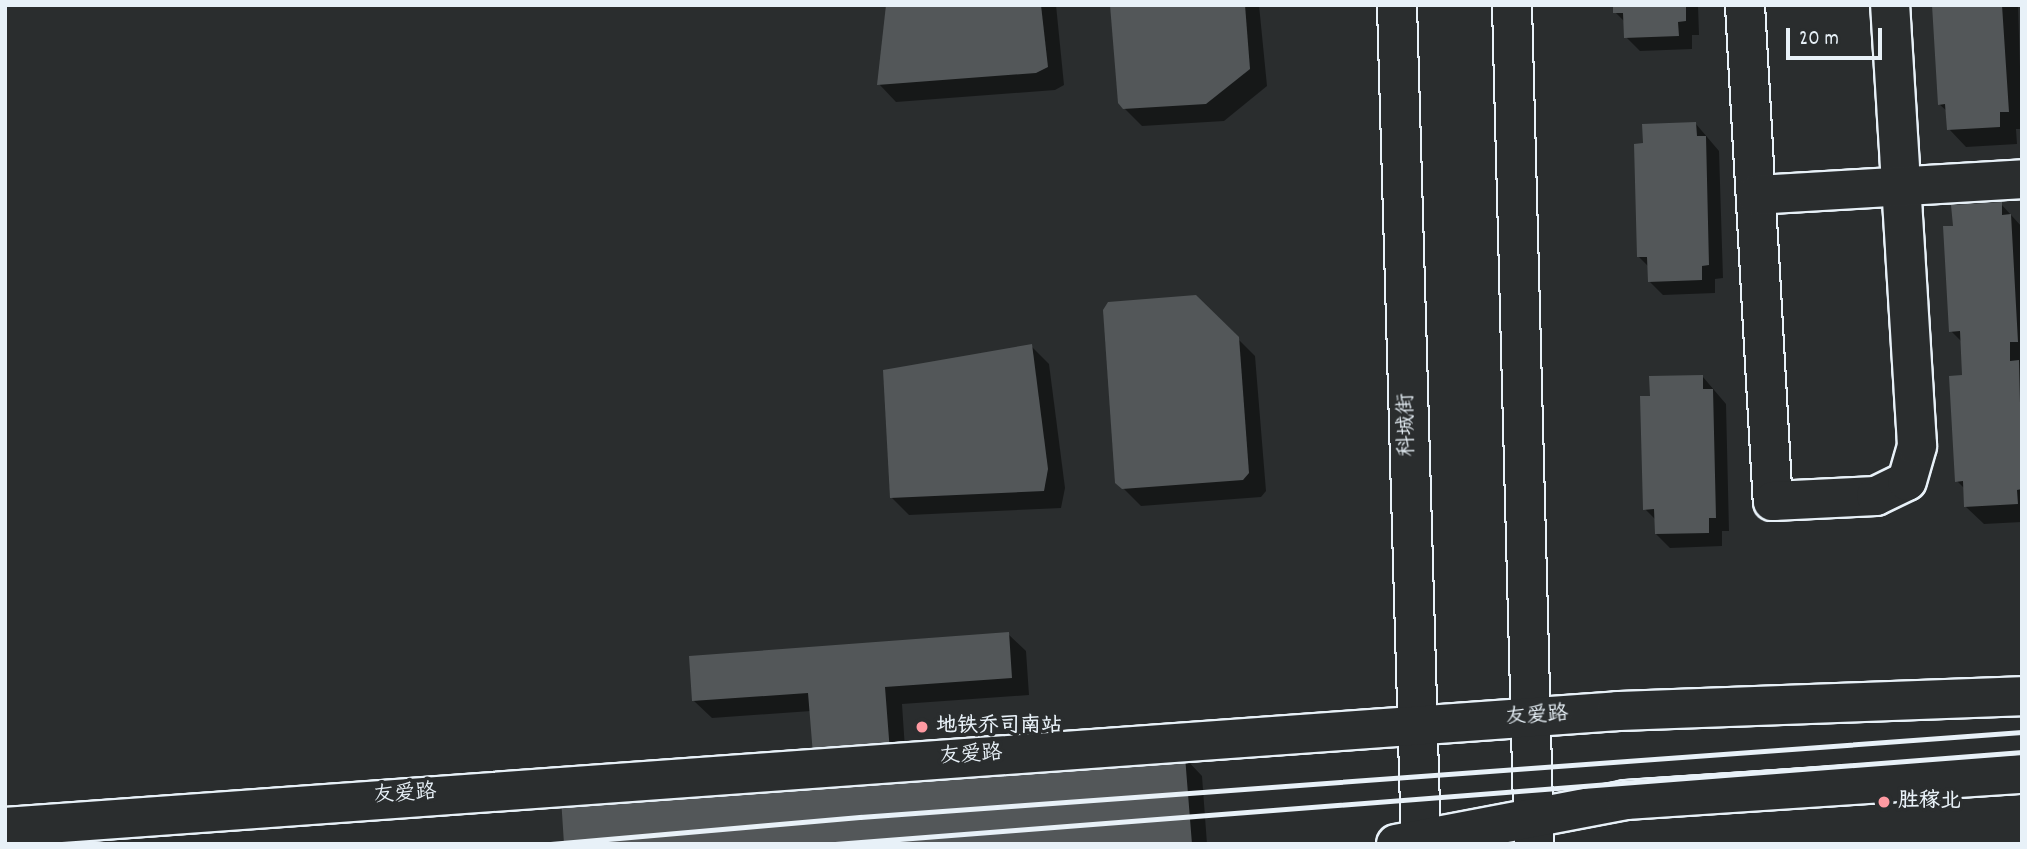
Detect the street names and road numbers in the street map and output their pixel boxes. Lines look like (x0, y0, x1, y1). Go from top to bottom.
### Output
street label: 科城街 (1395, 393, 1421, 457)
street label: 友爱路 (1505, 702, 1569, 732)
street label: 友爱路 (939, 741, 1003, 771)
street label: 友爱路 (373, 780, 437, 810)

